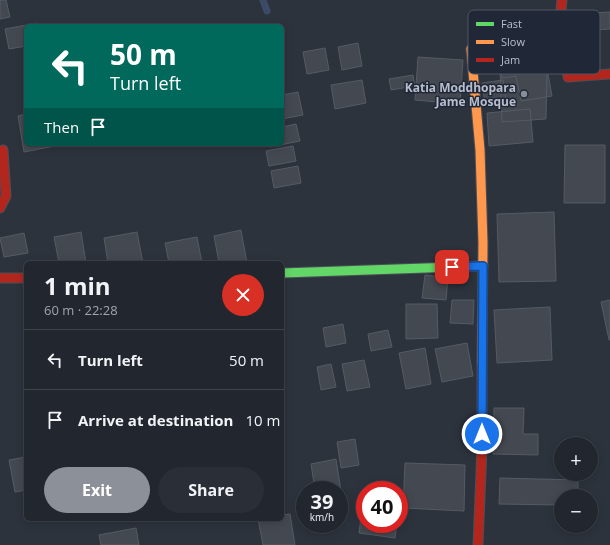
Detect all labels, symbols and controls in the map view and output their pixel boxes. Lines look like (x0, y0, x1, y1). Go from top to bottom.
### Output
legend (468, 10, 600, 74)
text: Fast (501, 16, 522, 31)
text: Slow (501, 34, 525, 49)
text: 50 m (110, 35, 177, 73)
icon: left (44, 40, 96, 92)
text: Jam (500, 52, 520, 67)
text: Turn left (110, 71, 181, 95)
place label: Katia Moddhopara Jame Mosque (405, 79, 516, 110)
marker: Katia Moddhopara Jame Mosque (519, 89, 529, 99)
icon: arrive (87, 116, 109, 138)
text: Then (44, 117, 79, 137)
pin (435, 250, 469, 284)
icon: arrive (441, 256, 463, 278)
text: 1 min (44, 269, 111, 302)
button: close (222, 274, 264, 316)
text: 60 m · 22:28 (44, 301, 118, 319)
icon: left (44, 349, 66, 371)
text: Turn left (78, 350, 143, 370)
text: 50 m (229, 350, 264, 370)
icon: arrive (44, 409, 66, 431)
text: Arrive at destination (78, 410, 233, 430)
text: 10 m (245, 410, 280, 430)
position arrow (461, 413, 503, 455)
map controls (554, 437, 598, 533)
button: + (554, 437, 598, 481)
button: Exit (44, 467, 150, 513)
button: Share (158, 467, 264, 513)
speed limit sign: 40 (356, 481, 408, 533)
text: 39 (311, 488, 333, 515)
button: − (554, 489, 598, 533)
text: km/h (310, 510, 334, 524)

